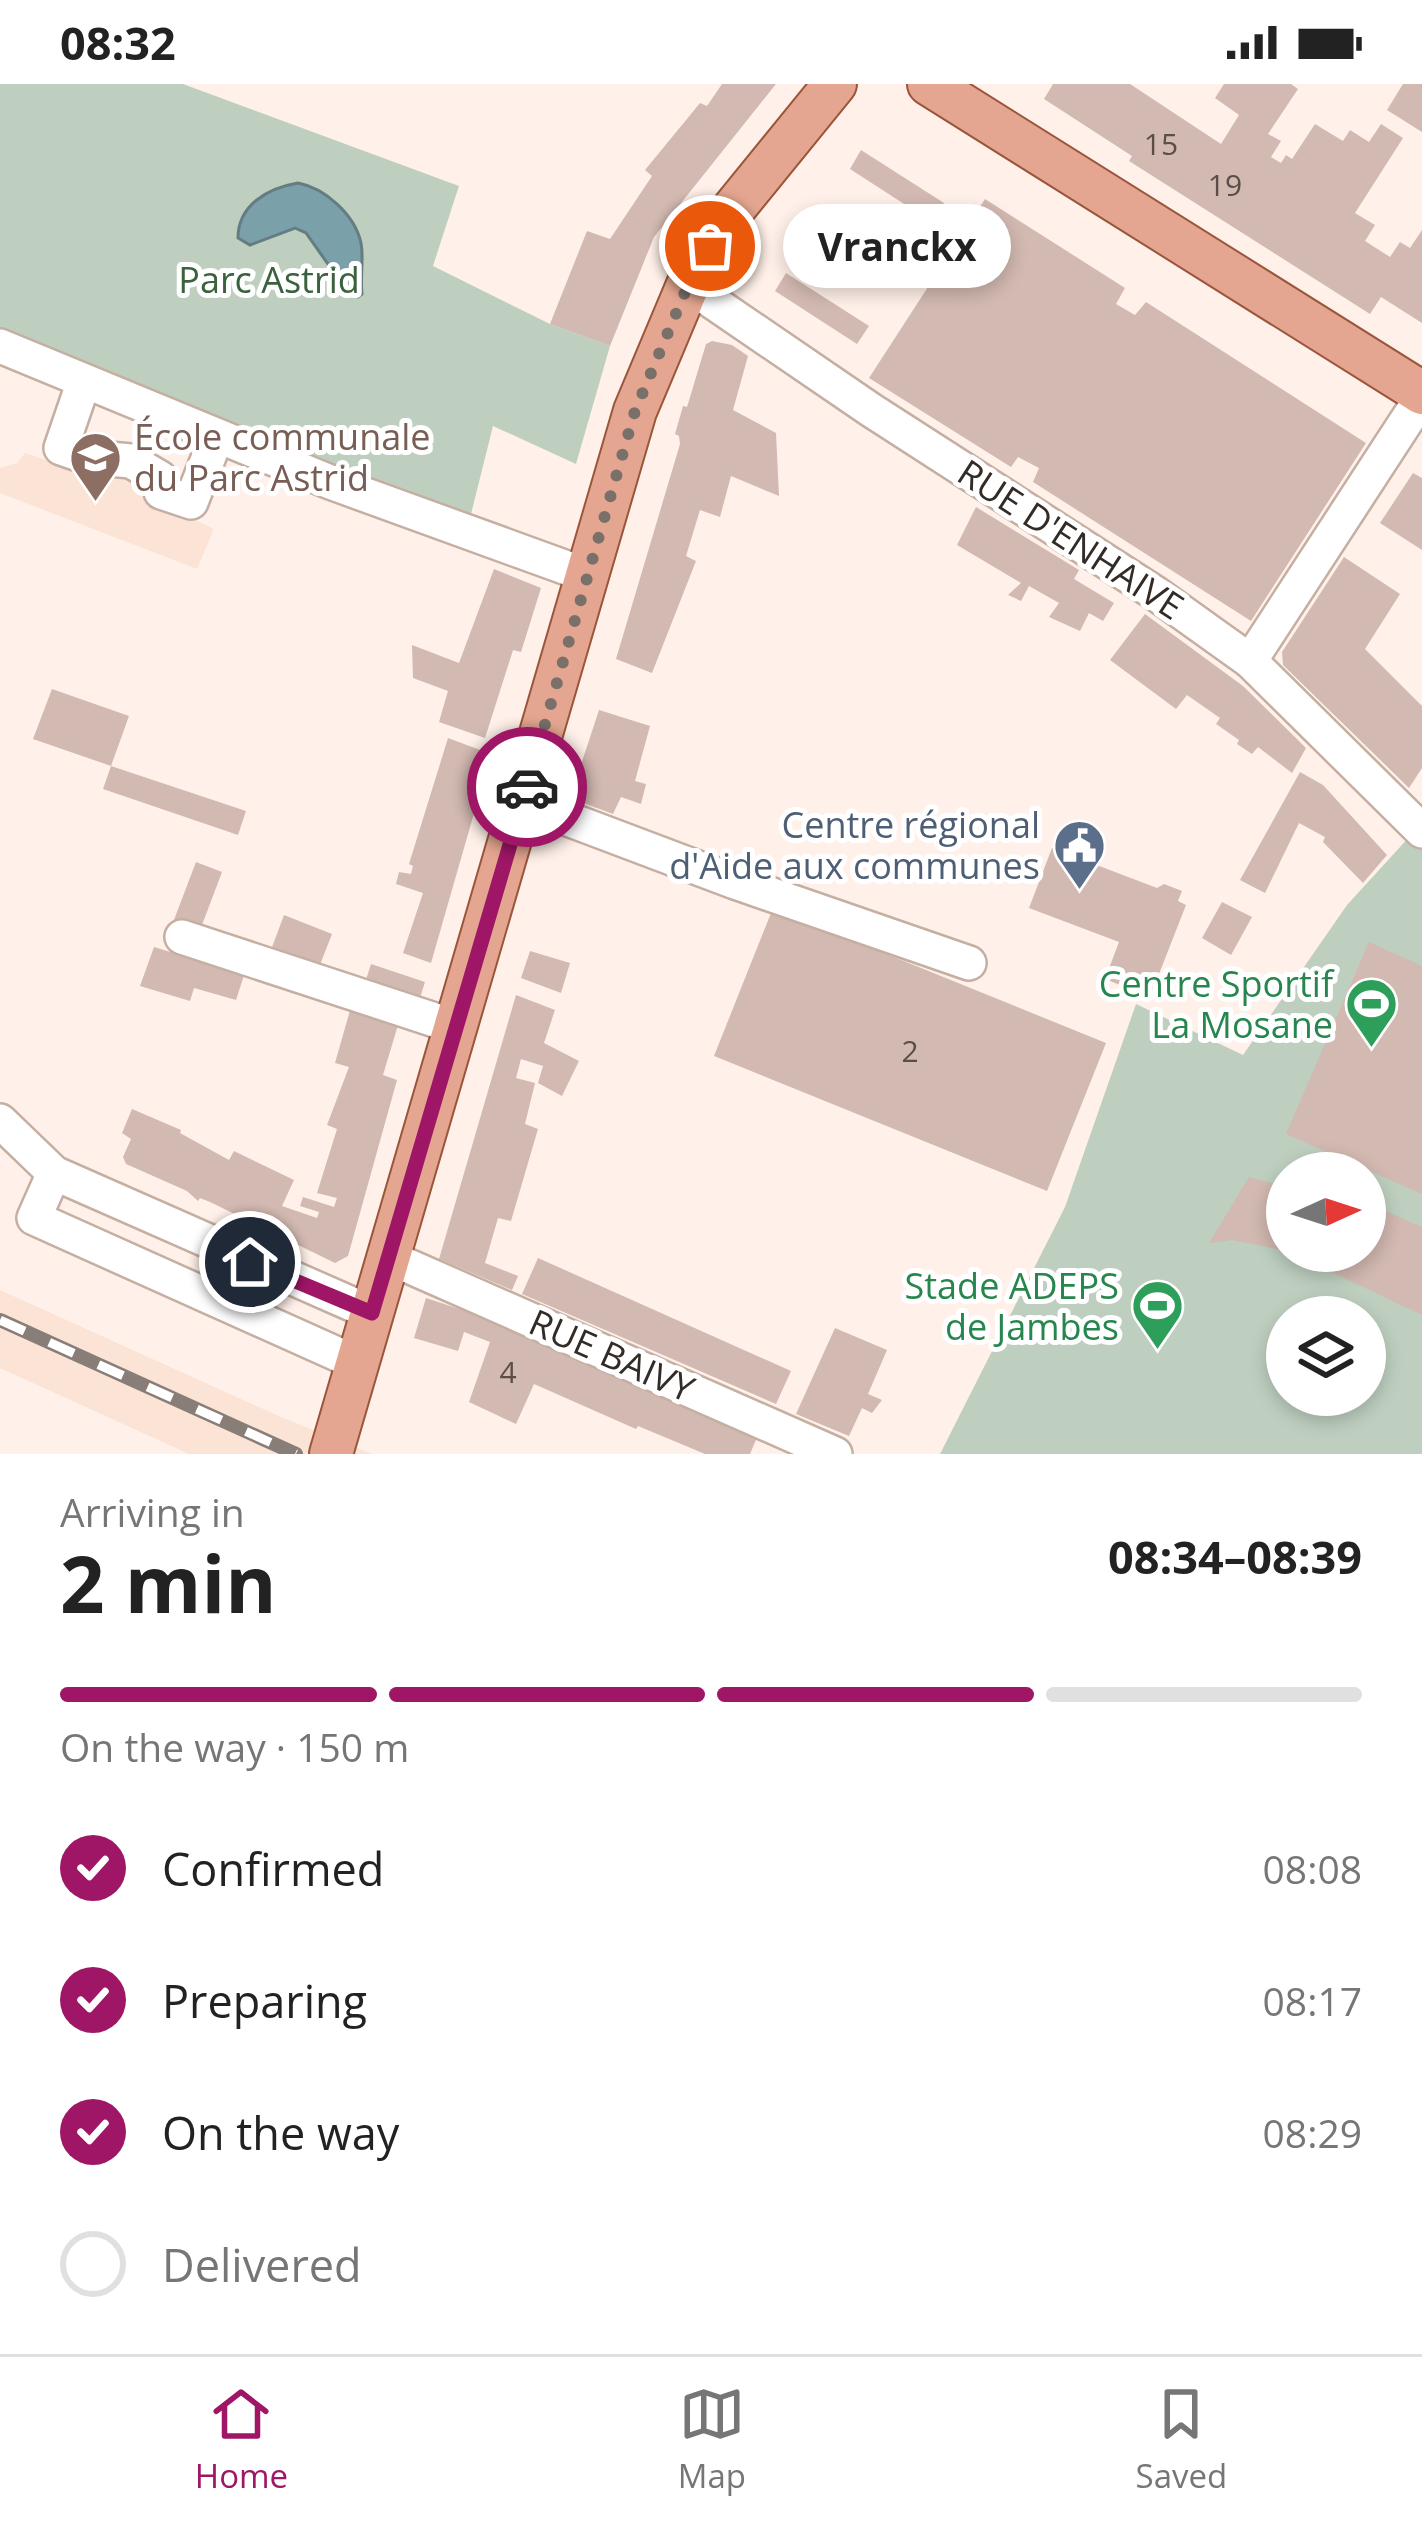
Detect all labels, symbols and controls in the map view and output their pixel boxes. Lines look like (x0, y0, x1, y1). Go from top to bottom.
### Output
text: 08:32 (60, 12, 176, 73)
house number: 15 (1144, 123, 1178, 164)
house number: 19 (1208, 164, 1242, 205)
pin (659, 195, 761, 297)
callout: Vranckx (782, 204, 1010, 288)
icon: bag (677, 213, 743, 279)
text: Vranckx (817, 219, 977, 272)
park label: Parc Astrid (178, 255, 360, 304)
place label: École communale du Parc Astrid (134, 412, 431, 502)
school or university icon: École communale du Parc Astrid (67, 429, 123, 503)
street label: RUE D'ENHAIVE (949, 448, 1193, 630)
courier (467, 727, 587, 847)
icon: car (494, 754, 560, 820)
place label: Centre régional d'Aide aux communes (669, 800, 1040, 890)
public building icon: Centre régional d'Aide aux communes (1051, 817, 1107, 891)
place label: Centre Sportif La Mosane (1099, 959, 1335, 1049)
sports icon: Centre Sportif La Mosane (1344, 976, 1400, 1050)
house number: 2 (901, 1030, 919, 1071)
north arrow (1266, 1152, 1386, 1272)
map controls (1266, 1152, 1386, 1416)
pin (199, 1211, 301, 1313)
icon: home (217, 1229, 283, 1295)
place label: Stade ADEPS de Jambes (905, 1261, 1119, 1351)
sports icon: Stade ADEPS de Jambes (1130, 1278, 1186, 1352)
button: layers (1266, 1296, 1386, 1416)
street label: RUE BAIVY (522, 1297, 703, 1413)
house number: 4 (499, 1351, 517, 1392)
text: Arriving in (60, 1485, 245, 1538)
text: 08:34–08:39 (1108, 1526, 1362, 1587)
text: 2 min (60, 1530, 277, 1636)
text: On the way · 150 m (60, 1720, 409, 1773)
icon: check (60, 1835, 126, 1901)
text: Confirmed (162, 1838, 384, 1899)
text: 08:08 (1263, 1842, 1362, 1895)
icon: check (60, 1967, 126, 2033)
text: Preparing (162, 1970, 367, 2031)
text: 08:17 (1263, 1974, 1362, 2027)
icon: check (60, 2099, 126, 2165)
text: On the way (162, 2102, 399, 2163)
text: 08:29 (1263, 2106, 1362, 2159)
text: Delivered (162, 2234, 362, 2295)
tab: Home (195, 2381, 288, 2498)
tab: Map (678, 2381, 746, 2498)
tab: Saved (1136, 2381, 1227, 2498)

